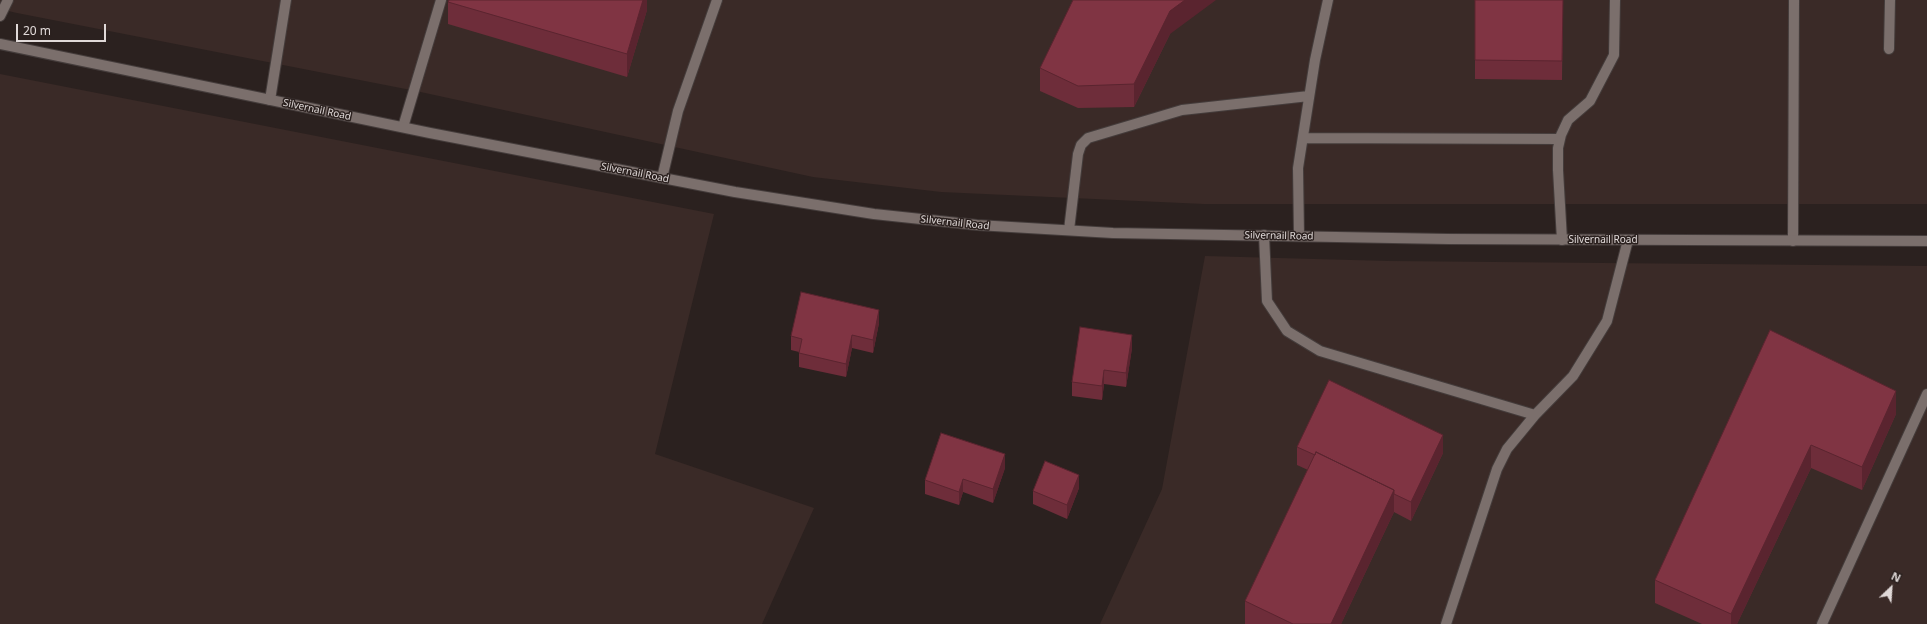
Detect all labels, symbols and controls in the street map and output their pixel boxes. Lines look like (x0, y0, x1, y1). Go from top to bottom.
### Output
scale bar (18, 16, 108, 42)
text: 20 m (23, 22, 51, 39)
street label: Silvernail Road (282, 97, 352, 123)
street label: Silvernail Road (600, 161, 670, 185)
street label: Silvernail Road (920, 213, 990, 233)
street label: Silvernail Road (1244, 229, 1314, 243)
street label: Silvernail Road (1568, 234, 1638, 246)
north arrow (1871, 568, 1911, 608)
text: N (1889, 568, 1904, 585)

